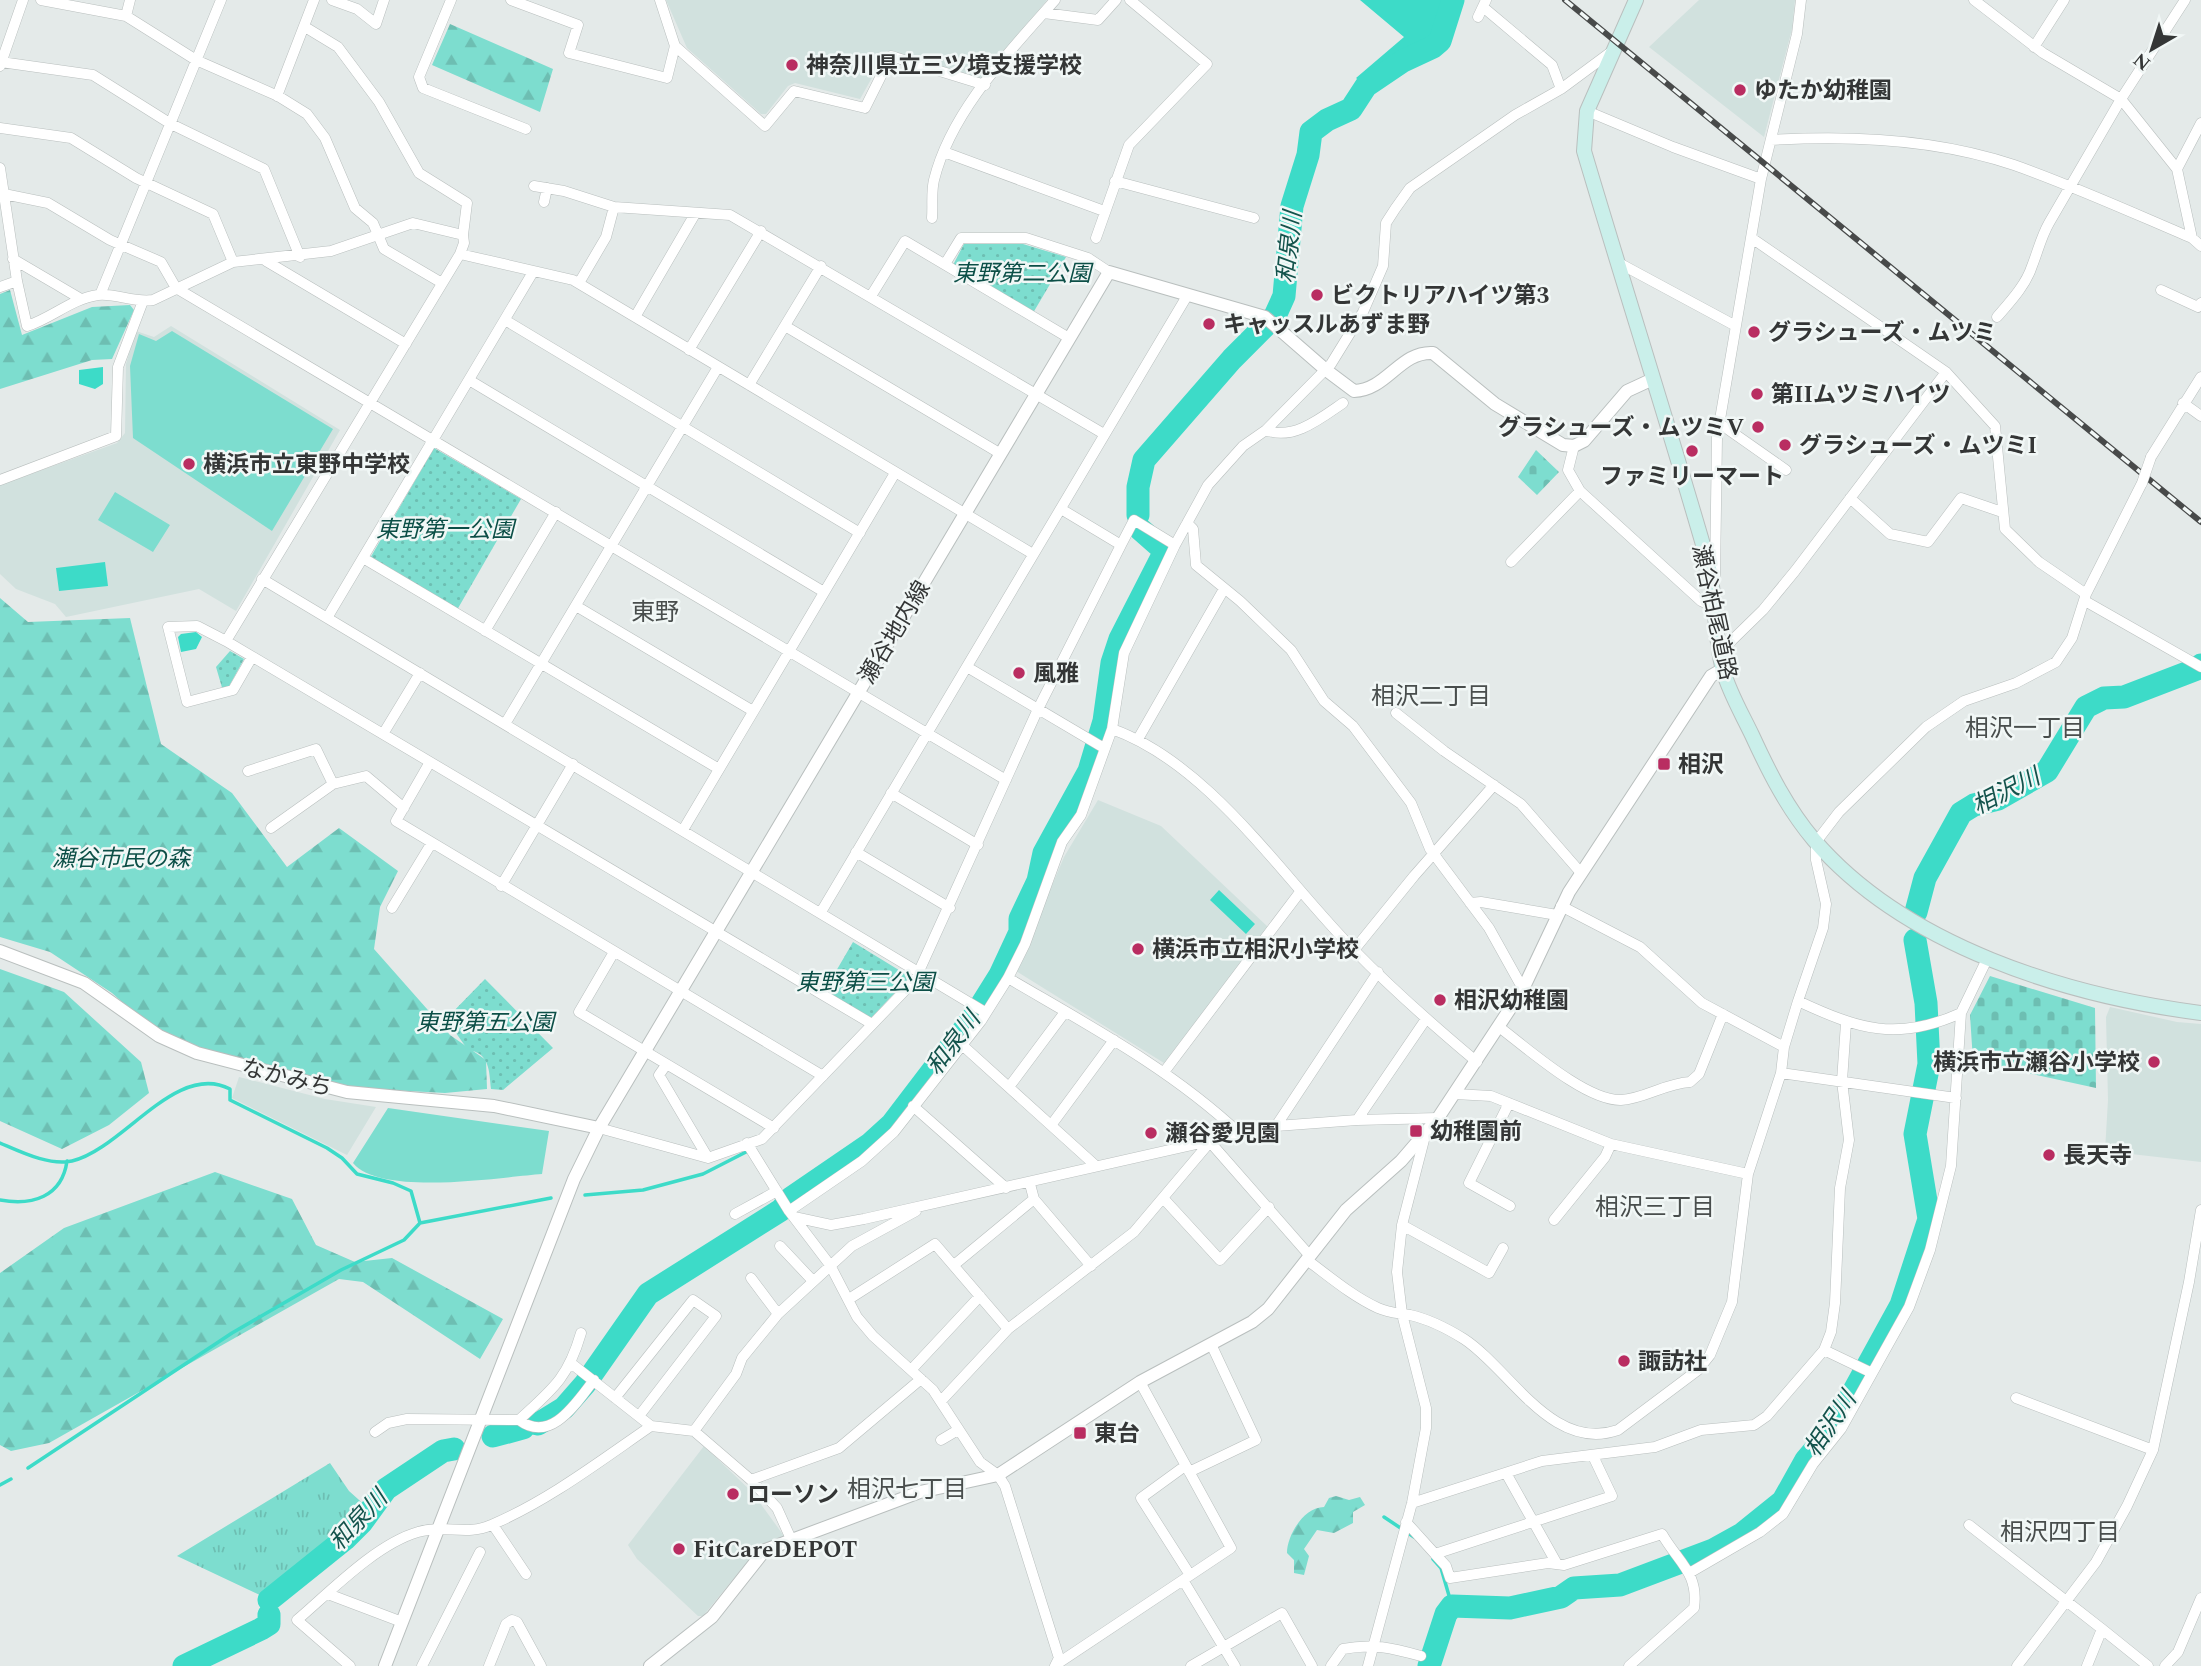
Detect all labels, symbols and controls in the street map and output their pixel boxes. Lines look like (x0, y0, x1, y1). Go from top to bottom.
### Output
north arrow (2117, 14, 2187, 84)
text: N (2127, 45, 2157, 77)
place label: 神奈川県立三ツ境支援学校 (806, 49, 1082, 84)
marker: 神奈川県立三ツ境支援学校 (784, 57, 800, 73)
place label: ゆたか幼稚園 (1754, 74, 1892, 109)
marker: ゆたか幼稚園 (1732, 82, 1748, 98)
water label: 和泉川 (1268, 206, 1312, 285)
park label: 東野第二公園 (953, 257, 1094, 292)
place label: ビクトリアハイツ第3 (1331, 279, 1550, 314)
marker: ビクトリアハイツ第3 (1309, 287, 1325, 303)
place label: キャッスルあずま野 (1223, 308, 1430, 343)
marker: キャッスルあずま野 (1201, 316, 1217, 332)
place label: グラシューズ・ムツミ (1768, 316, 1996, 351)
marker: グラシューズ・ムツミ (1746, 324, 1762, 340)
place label: 第IIムツミハイツ (1771, 378, 1951, 413)
marker: 第IIムツミハイツ (1749, 386, 1765, 402)
place label: グラシューズ・ムツミV (1498, 411, 1744, 446)
marker: グラシューズ・ムツミV (1750, 419, 1766, 435)
place label: グラシューズ・ムツミI (1799, 429, 2037, 464)
marker: グラシューズ・ムツミI (1777, 437, 1793, 453)
marker: ファミリーマート (1684, 443, 1700, 459)
place label: 横浜市立東野中学校 (203, 448, 410, 483)
marker: 横浜市立東野中学校 (181, 456, 197, 472)
place label: ファミリーマート (1600, 460, 1784, 495)
park label: 東野第一公園 (376, 513, 517, 548)
street label: 瀬谷柏尾道路 (1682, 541, 1745, 683)
street label: 瀬谷地内線 (851, 574, 940, 691)
district label: 東野 (631, 595, 679, 631)
place label: 風雅 (1033, 657, 1079, 692)
marker: 風雅 (1011, 665, 1027, 681)
district label: 相沢二丁目 (1371, 679, 1491, 715)
district label: 相沢一丁目 (1965, 711, 2085, 747)
place label: 相沢 (1678, 748, 1724, 783)
marker: 相沢 (1656, 756, 1672, 772)
water label: 相沢川 (1966, 758, 2049, 824)
park label: 瀬谷市民の森 (52, 842, 192, 877)
place label: 横浜市立相沢小学校 (1152, 933, 1359, 968)
marker: 横浜市立相沢小学校 (1130, 941, 1146, 957)
park label: 東野第三公園 (796, 966, 937, 1001)
place label: 相沢幼稚園 (1454, 984, 1569, 1019)
marker: 相沢幼稚園 (1432, 992, 1448, 1008)
water label: 和泉川 (918, 1002, 992, 1083)
park label: 東野第五公園 (416, 1006, 557, 1041)
place label: 横浜市立瀬谷小学校 (1933, 1046, 2140, 1081)
street label: なかみち (238, 1050, 336, 1107)
marker: 横浜市立瀬谷小学校 (2146, 1054, 2162, 1070)
place label: 幼稚園前 (1430, 1115, 1522, 1150)
place label: 瀬谷愛児園 (1165, 1117, 1280, 1152)
marker: 幼稚園前 (1408, 1123, 1424, 1139)
marker: 瀬谷愛児園 (1143, 1125, 1159, 1141)
place label: 長天寺 (2063, 1139, 2132, 1174)
marker: 長天寺 (2041, 1147, 2057, 1163)
district label: 相沢三丁目 (1595, 1190, 1715, 1226)
place label: 諏訪社 (1638, 1345, 1707, 1380)
marker: 諏訪社 (1616, 1353, 1632, 1369)
water label: 相沢川 (1796, 1382, 1868, 1464)
place label: 東台 (1094, 1417, 1140, 1452)
marker: 東台 (1072, 1425, 1088, 1441)
district label: 相沢七丁目 (847, 1472, 967, 1508)
place label: ローソン (747, 1478, 839, 1513)
water label: 和泉川 (321, 1480, 398, 1559)
marker: ローソン (725, 1486, 741, 1502)
district label: 相沢四丁目 (2000, 1515, 2120, 1551)
place label: FitCareDEPOT (693, 1533, 857, 1568)
marker: FitCareDEPOT (671, 1541, 687, 1557)

